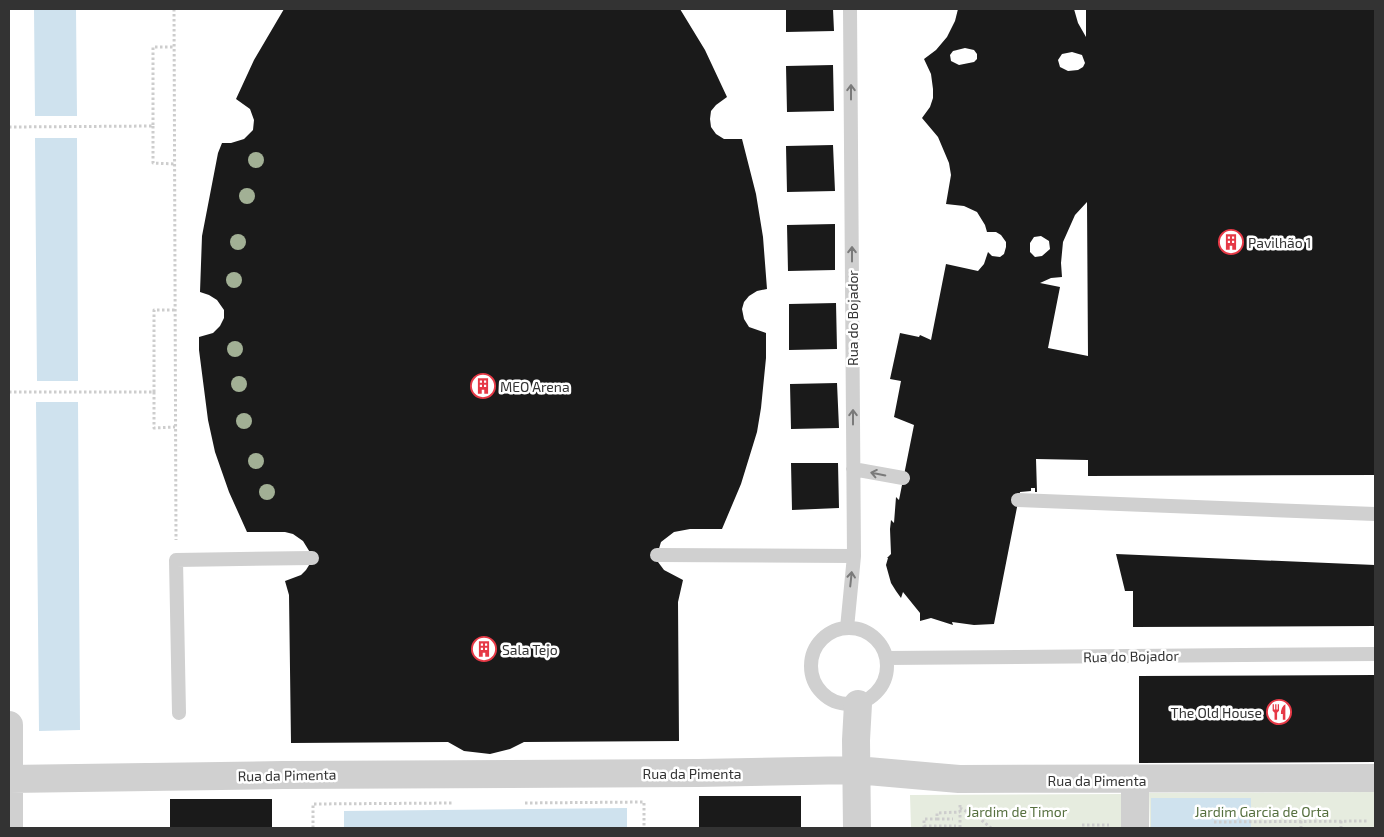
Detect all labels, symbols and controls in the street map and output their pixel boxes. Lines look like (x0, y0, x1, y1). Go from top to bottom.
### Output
one-way arrow (846, 84, 856, 100)
building icon: Pavilhão 1 (1218, 229, 1244, 255)
place label: Pavilhão 1 (1248, 234, 1311, 251)
one-way arrow (847, 247, 857, 263)
street label: Rua do Bojador (844, 270, 861, 366)
building icon: MEO Arena (470, 373, 496, 399)
place label: MEO Arena (500, 378, 570, 395)
one-way arrow (848, 409, 858, 425)
one-way arrow (871, 468, 887, 478)
one-way arrow (847, 571, 856, 587)
building icon: Sala Tejo (471, 636, 497, 662)
place label: Sala Tejo (502, 641, 558, 658)
street label: Rua do Bojador (1083, 647, 1179, 665)
restaurant icon: The Old House (1266, 699, 1292, 725)
place label: The Old House (1171, 704, 1262, 721)
street label: Rua da Pimenta (643, 765, 741, 782)
street label: Rua da Pimenta (237, 766, 337, 784)
street label: Rua da Pimenta (1048, 772, 1146, 789)
park label: Jardim de Timor (967, 803, 1068, 820)
park label: Jardim Garcia de Orta (1195, 803, 1329, 820)

